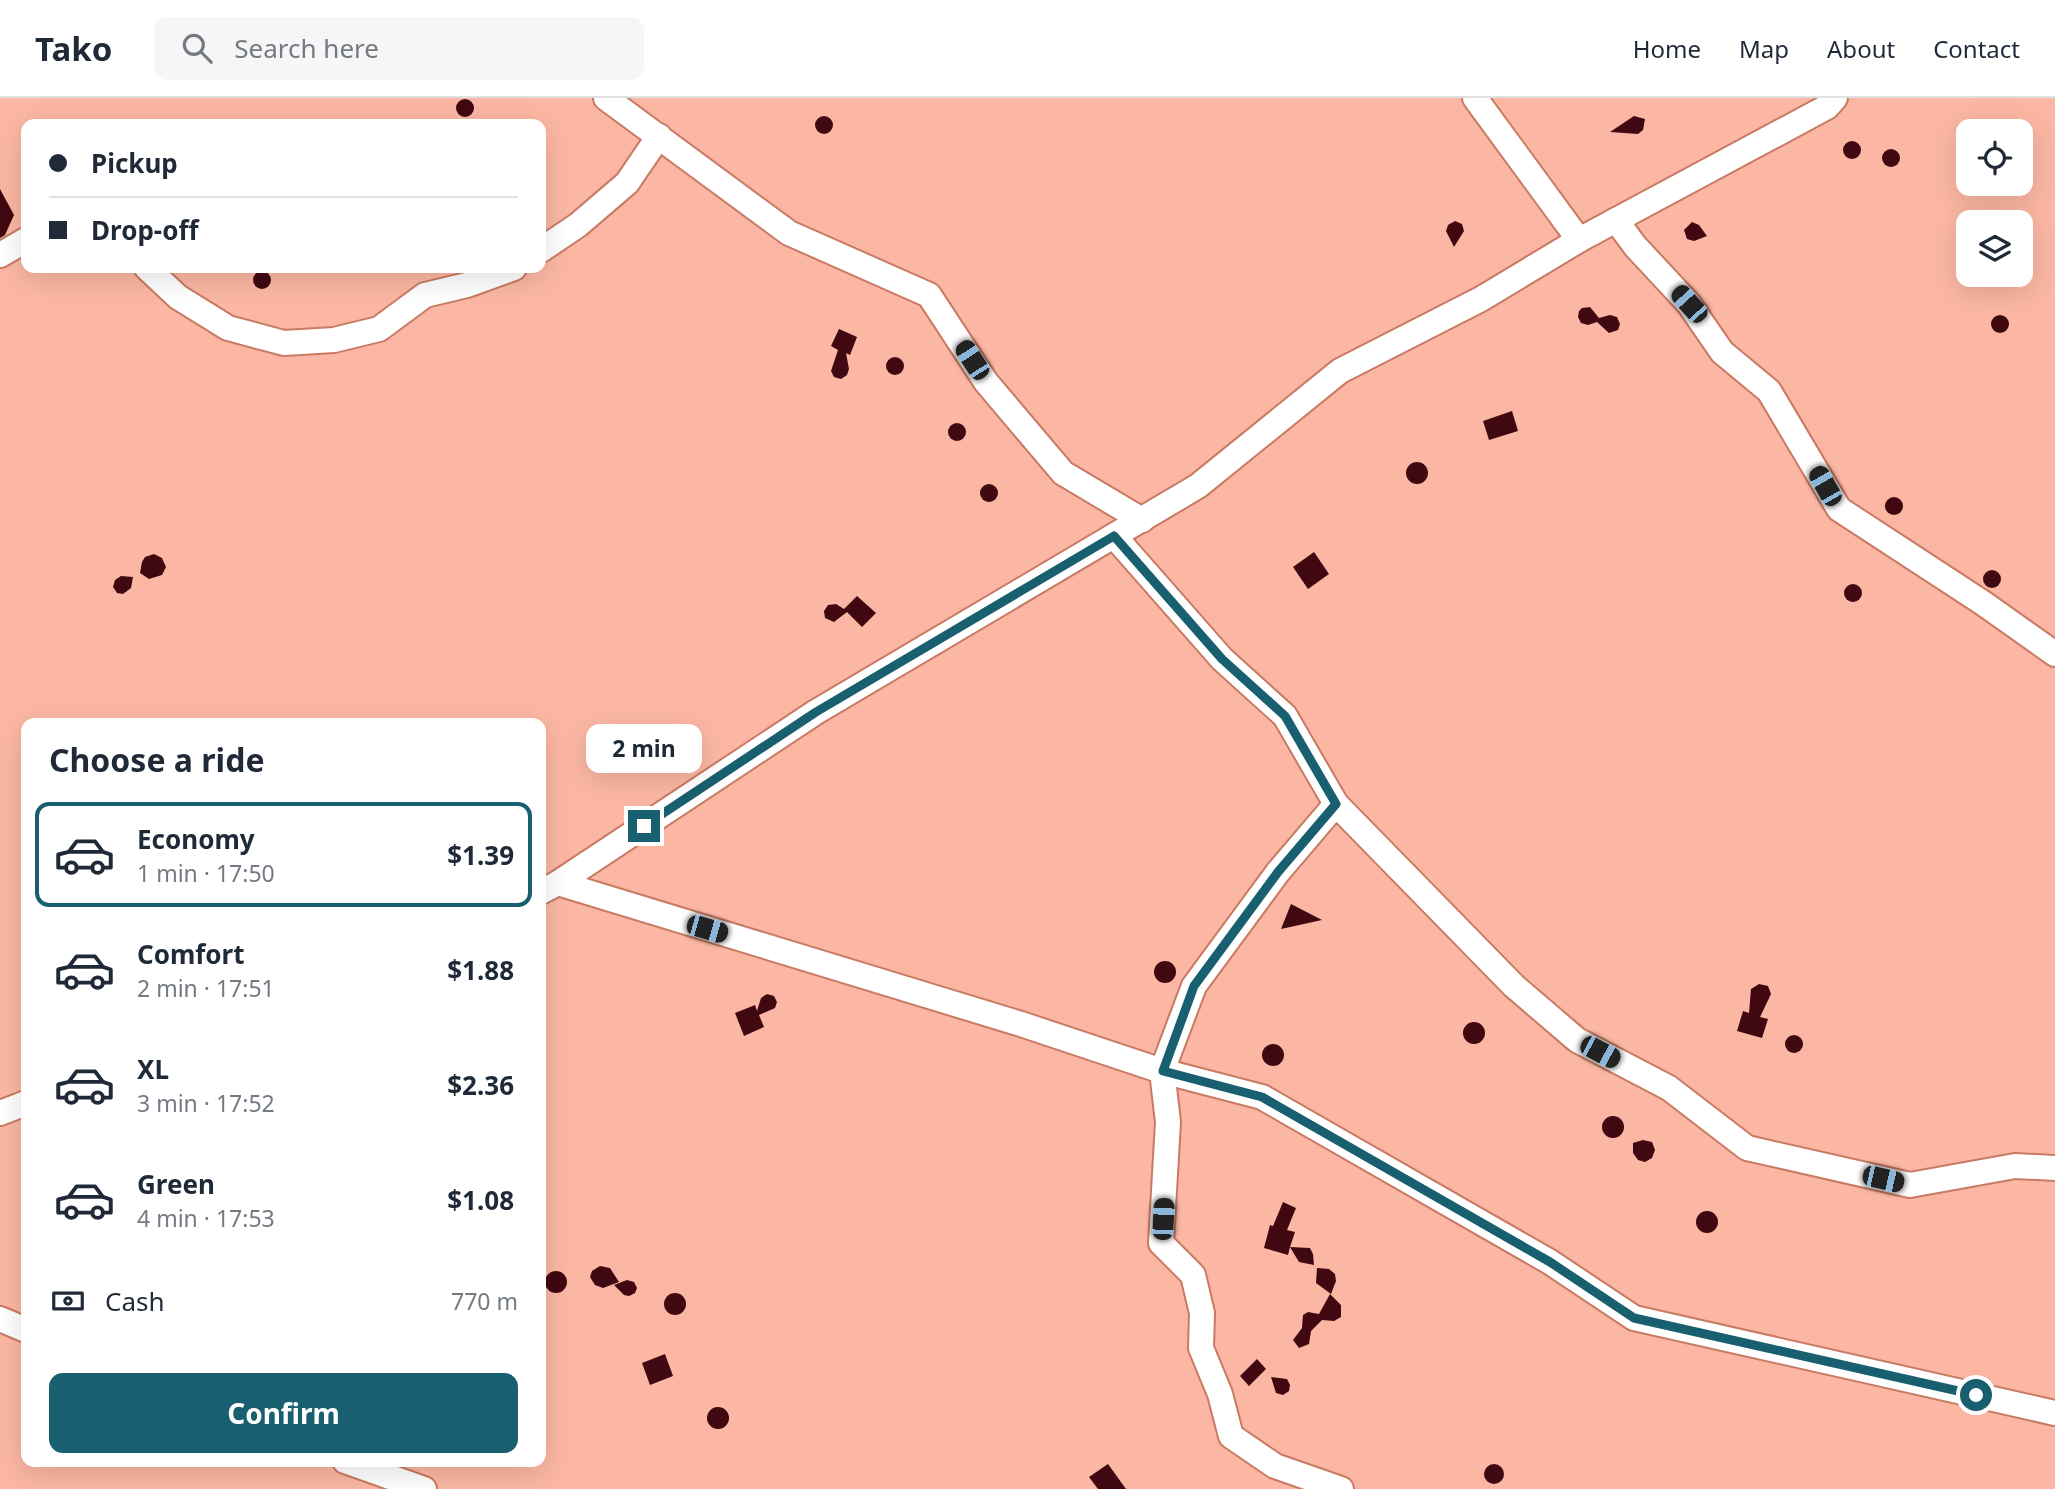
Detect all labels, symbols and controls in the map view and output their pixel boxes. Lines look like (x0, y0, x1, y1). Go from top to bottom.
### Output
search box (154, 17, 644, 80)
text: Tako (35, 26, 112, 71)
icon: search (178, 29, 216, 67)
text: Search here (234, 30, 379, 66)
text: Home (1633, 32, 1701, 65)
text: Map (1739, 32, 1789, 65)
text: About (1827, 32, 1895, 65)
text: Contact (1933, 32, 2020, 65)
map controls (1956, 119, 2033, 287)
button: locate (1956, 119, 2033, 196)
text: Pickup (91, 145, 178, 181)
button: layers (1956, 210, 2033, 287)
text: Drop-off (91, 212, 198, 248)
car (1668, 281, 1711, 327)
car (952, 337, 993, 383)
car (1806, 463, 1845, 509)
callout: 2 min (586, 724, 702, 774)
text: 2 min (612, 732, 676, 764)
text: Choose a ride (49, 738, 265, 781)
route end (628, 810, 660, 842)
text: Economy (137, 821, 255, 857)
icon: car (53, 823, 116, 886)
text: $1.39 (447, 837, 514, 873)
text: 1 min · 17:50 (137, 857, 275, 889)
car (684, 913, 731, 945)
text: Comfort (137, 936, 245, 972)
icon: car (53, 938, 116, 1001)
text: $1.88 (447, 952, 514, 988)
text: 2 min · 17:51 (137, 972, 275, 1004)
car (1577, 1033, 1624, 1071)
text: XL (137, 1051, 169, 1087)
icon: car (53, 1053, 116, 1116)
text: $2.36 (447, 1067, 514, 1103)
text: 3 min · 17:52 (137, 1087, 275, 1119)
car (1861, 1164, 1906, 1194)
text: Green (137, 1166, 215, 1202)
icon: car (53, 1168, 116, 1231)
text: $1.08 (447, 1182, 514, 1218)
car (1152, 1197, 1175, 1241)
text: 4 min · 17:53 (137, 1202, 275, 1234)
icon: cash (49, 1282, 87, 1320)
text: Cash (105, 1283, 165, 1319)
text: 770 m (451, 1285, 518, 1317)
button: Confirm (49, 1373, 518, 1453)
route start (1960, 1379, 1992, 1411)

